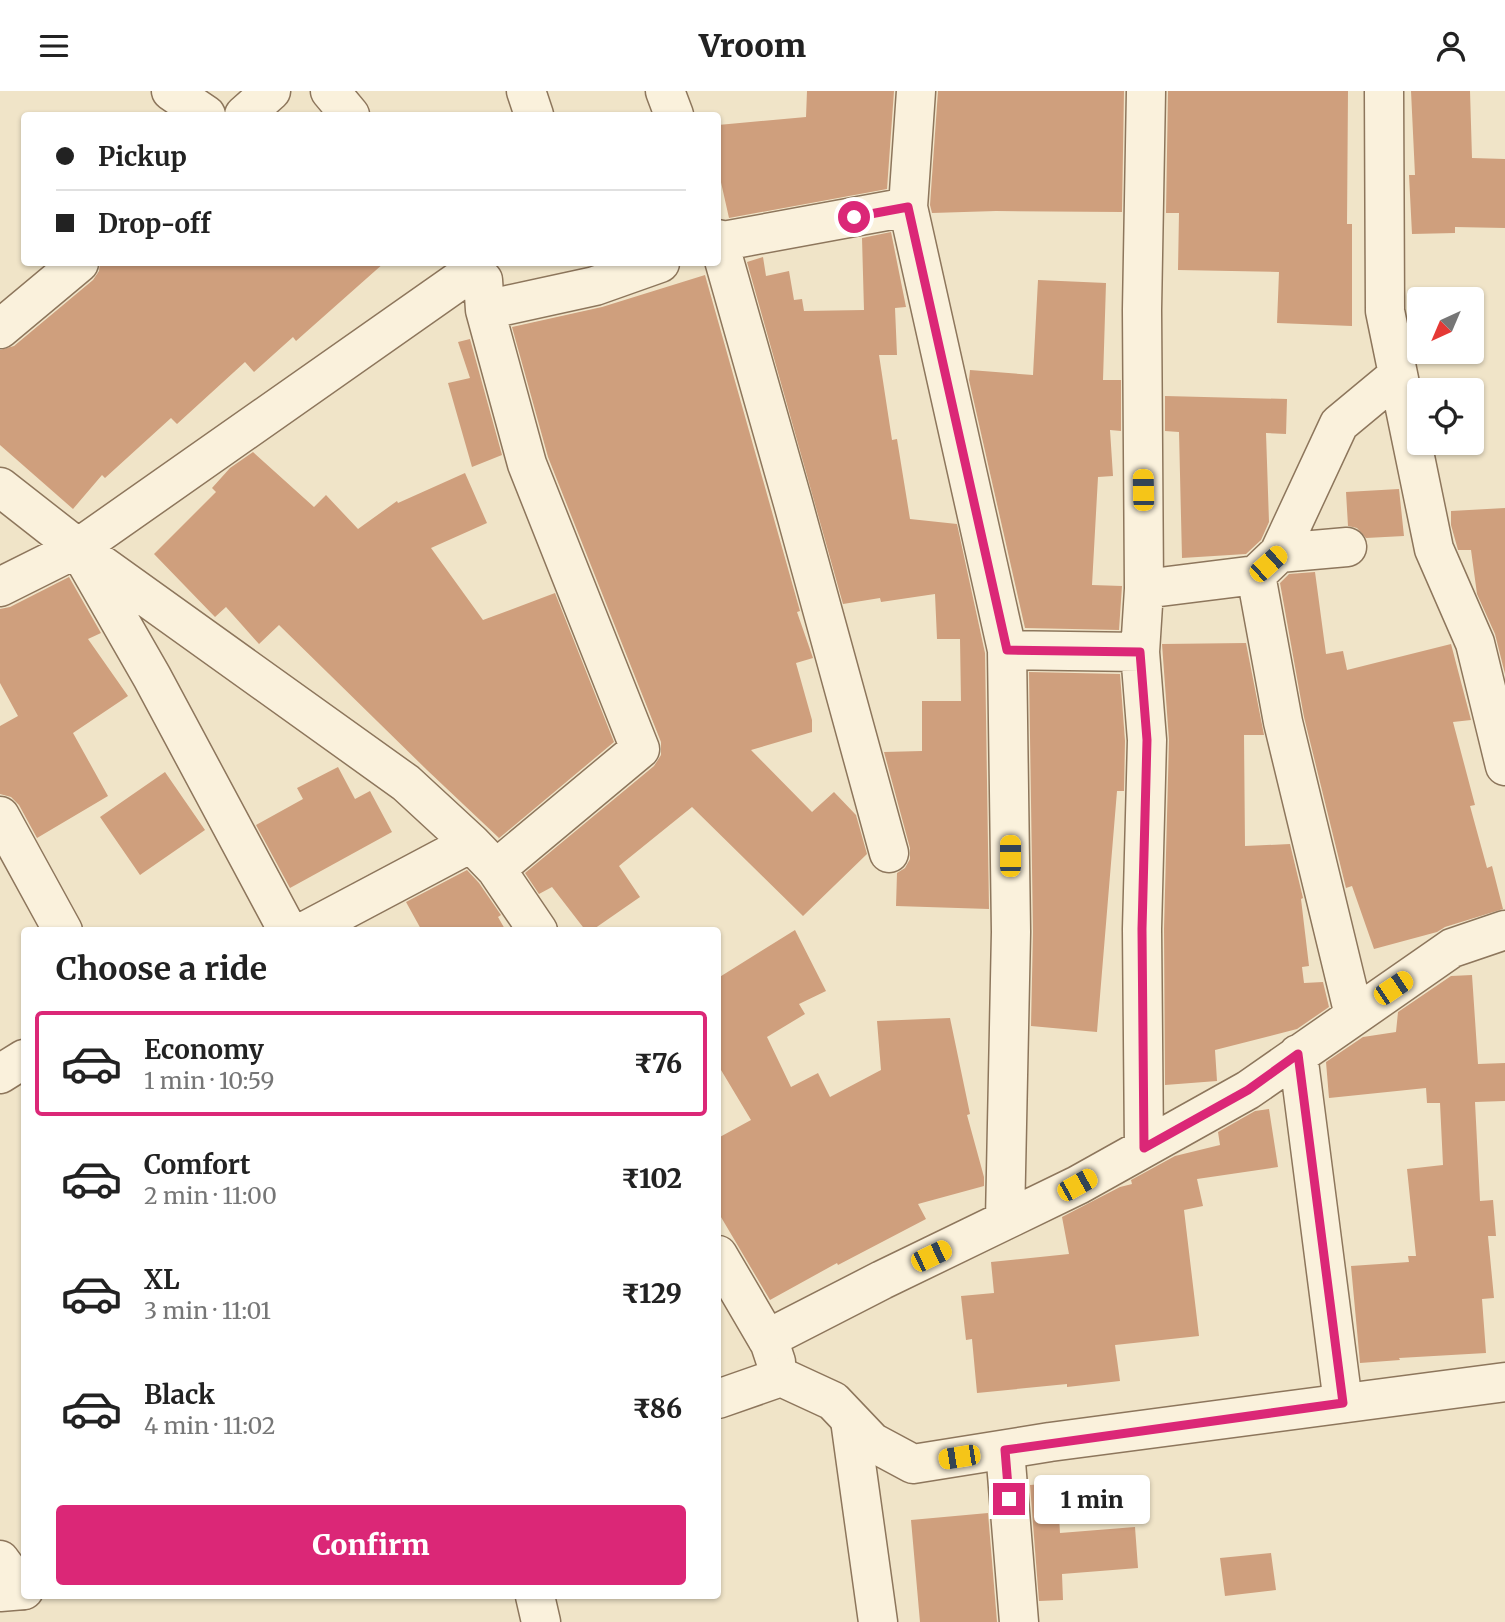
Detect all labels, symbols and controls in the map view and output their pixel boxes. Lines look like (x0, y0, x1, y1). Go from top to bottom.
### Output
text: Vroom (699, 26, 806, 66)
icon: menu (35, 27, 73, 65)
icon: person (1432, 27, 1470, 65)
text: Pickup (98, 140, 187, 173)
route start (838, 201, 870, 233)
text: Drop-off (98, 207, 211, 240)
north arrow (1407, 287, 1484, 364)
map controls (1407, 287, 1484, 455)
button: locate (1407, 378, 1484, 455)
car (1133, 469, 1154, 511)
car (1246, 542, 1291, 586)
car (1000, 835, 1021, 877)
text: Choose a ride (56, 949, 267, 989)
car (1370, 968, 1417, 1008)
icon: car (60, 1032, 123, 1095)
text: Economy (144, 1033, 264, 1066)
text: ₹76 (634, 1047, 682, 1080)
text: 1 min · 10:59 (144, 1066, 274, 1095)
icon: car (60, 1147, 123, 1210)
text: Comfort (144, 1148, 250, 1181)
text: ₹102 (621, 1162, 682, 1195)
car (1054, 1166, 1101, 1204)
text: 2 min · 11:00 (144, 1181, 277, 1210)
car (908, 1237, 955, 1275)
icon: car (60, 1262, 123, 1325)
text: XL (144, 1263, 180, 1296)
text: ₹129 (621, 1277, 682, 1310)
text: 3 min · 11:01 (144, 1296, 271, 1325)
icon: car (60, 1377, 123, 1440)
text: Black (144, 1378, 215, 1411)
text: ₹86 (632, 1392, 682, 1425)
text: 4 min · 11:02 (144, 1411, 275, 1440)
car (937, 1443, 982, 1471)
callout: 1 min (1034, 1475, 1149, 1523)
route end (993, 1483, 1025, 1515)
text: 1 min (1060, 1485, 1124, 1514)
button: Confirm (56, 1505, 686, 1585)

